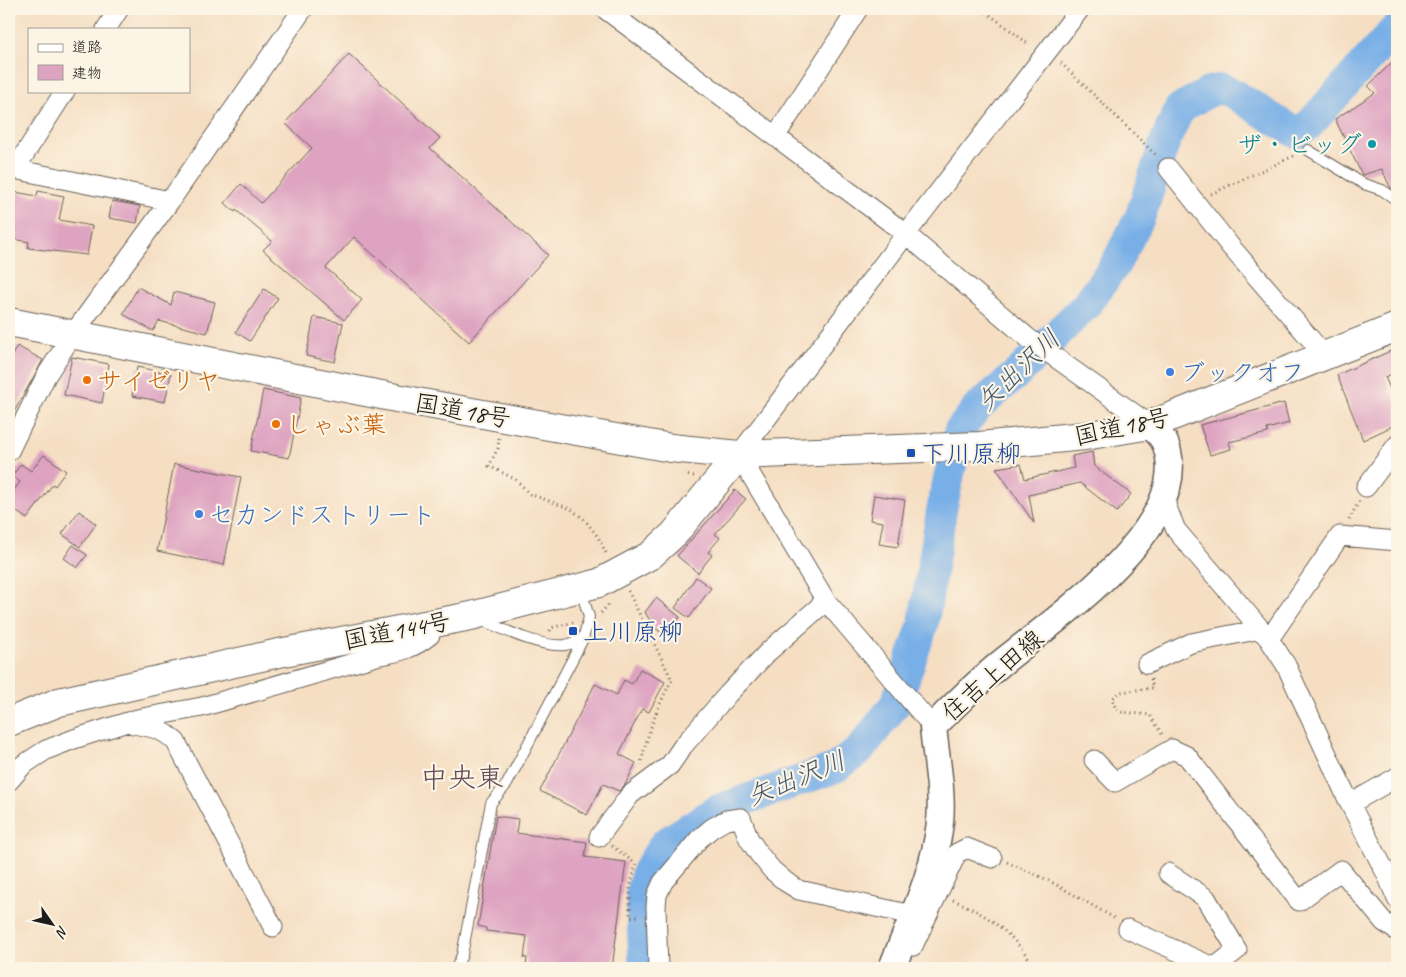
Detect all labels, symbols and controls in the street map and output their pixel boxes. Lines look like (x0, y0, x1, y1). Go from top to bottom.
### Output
legend (28, 28, 190, 92)
text: 道路 (72, 38, 102, 57)
text: 建物 (72, 64, 102, 83)
place label: ザ・ビッグ (1237, 129, 1362, 161)
marker: ザ・ビッグ (1366, 138, 1378, 150)
water label: 矢出沢川 (969, 322, 1067, 418)
place label: ブックオフ (1180, 357, 1305, 389)
place label: サイゼリヤ (97, 365, 221, 397)
marker: ブックオフ (1164, 366, 1176, 378)
marker: サイゼリヤ (81, 374, 93, 386)
street label: 国道18号 (412, 387, 514, 435)
street label: 国道18号 (1071, 401, 1173, 453)
place label: しゃぶ葉 (286, 409, 386, 441)
marker: しゃぶ葉 (270, 418, 282, 430)
place label: 下川原柳 (921, 438, 1021, 470)
marker: 下川原柳 (905, 447, 917, 459)
place label: セカンドストリート (209, 499, 436, 531)
marker: セカンドストリート (193, 508, 205, 520)
street label: 国道144号 (341, 605, 454, 657)
place label: 上川原柳 (583, 616, 683, 648)
street label: 住吉上田線 (935, 623, 1050, 729)
marker: 上川原柳 (567, 625, 579, 637)
water label: 矢出沢川 (742, 744, 851, 813)
district label: 中央東 (420, 760, 504, 795)
north arrow (28, 900, 78, 950)
text: N (52, 923, 72, 941)

